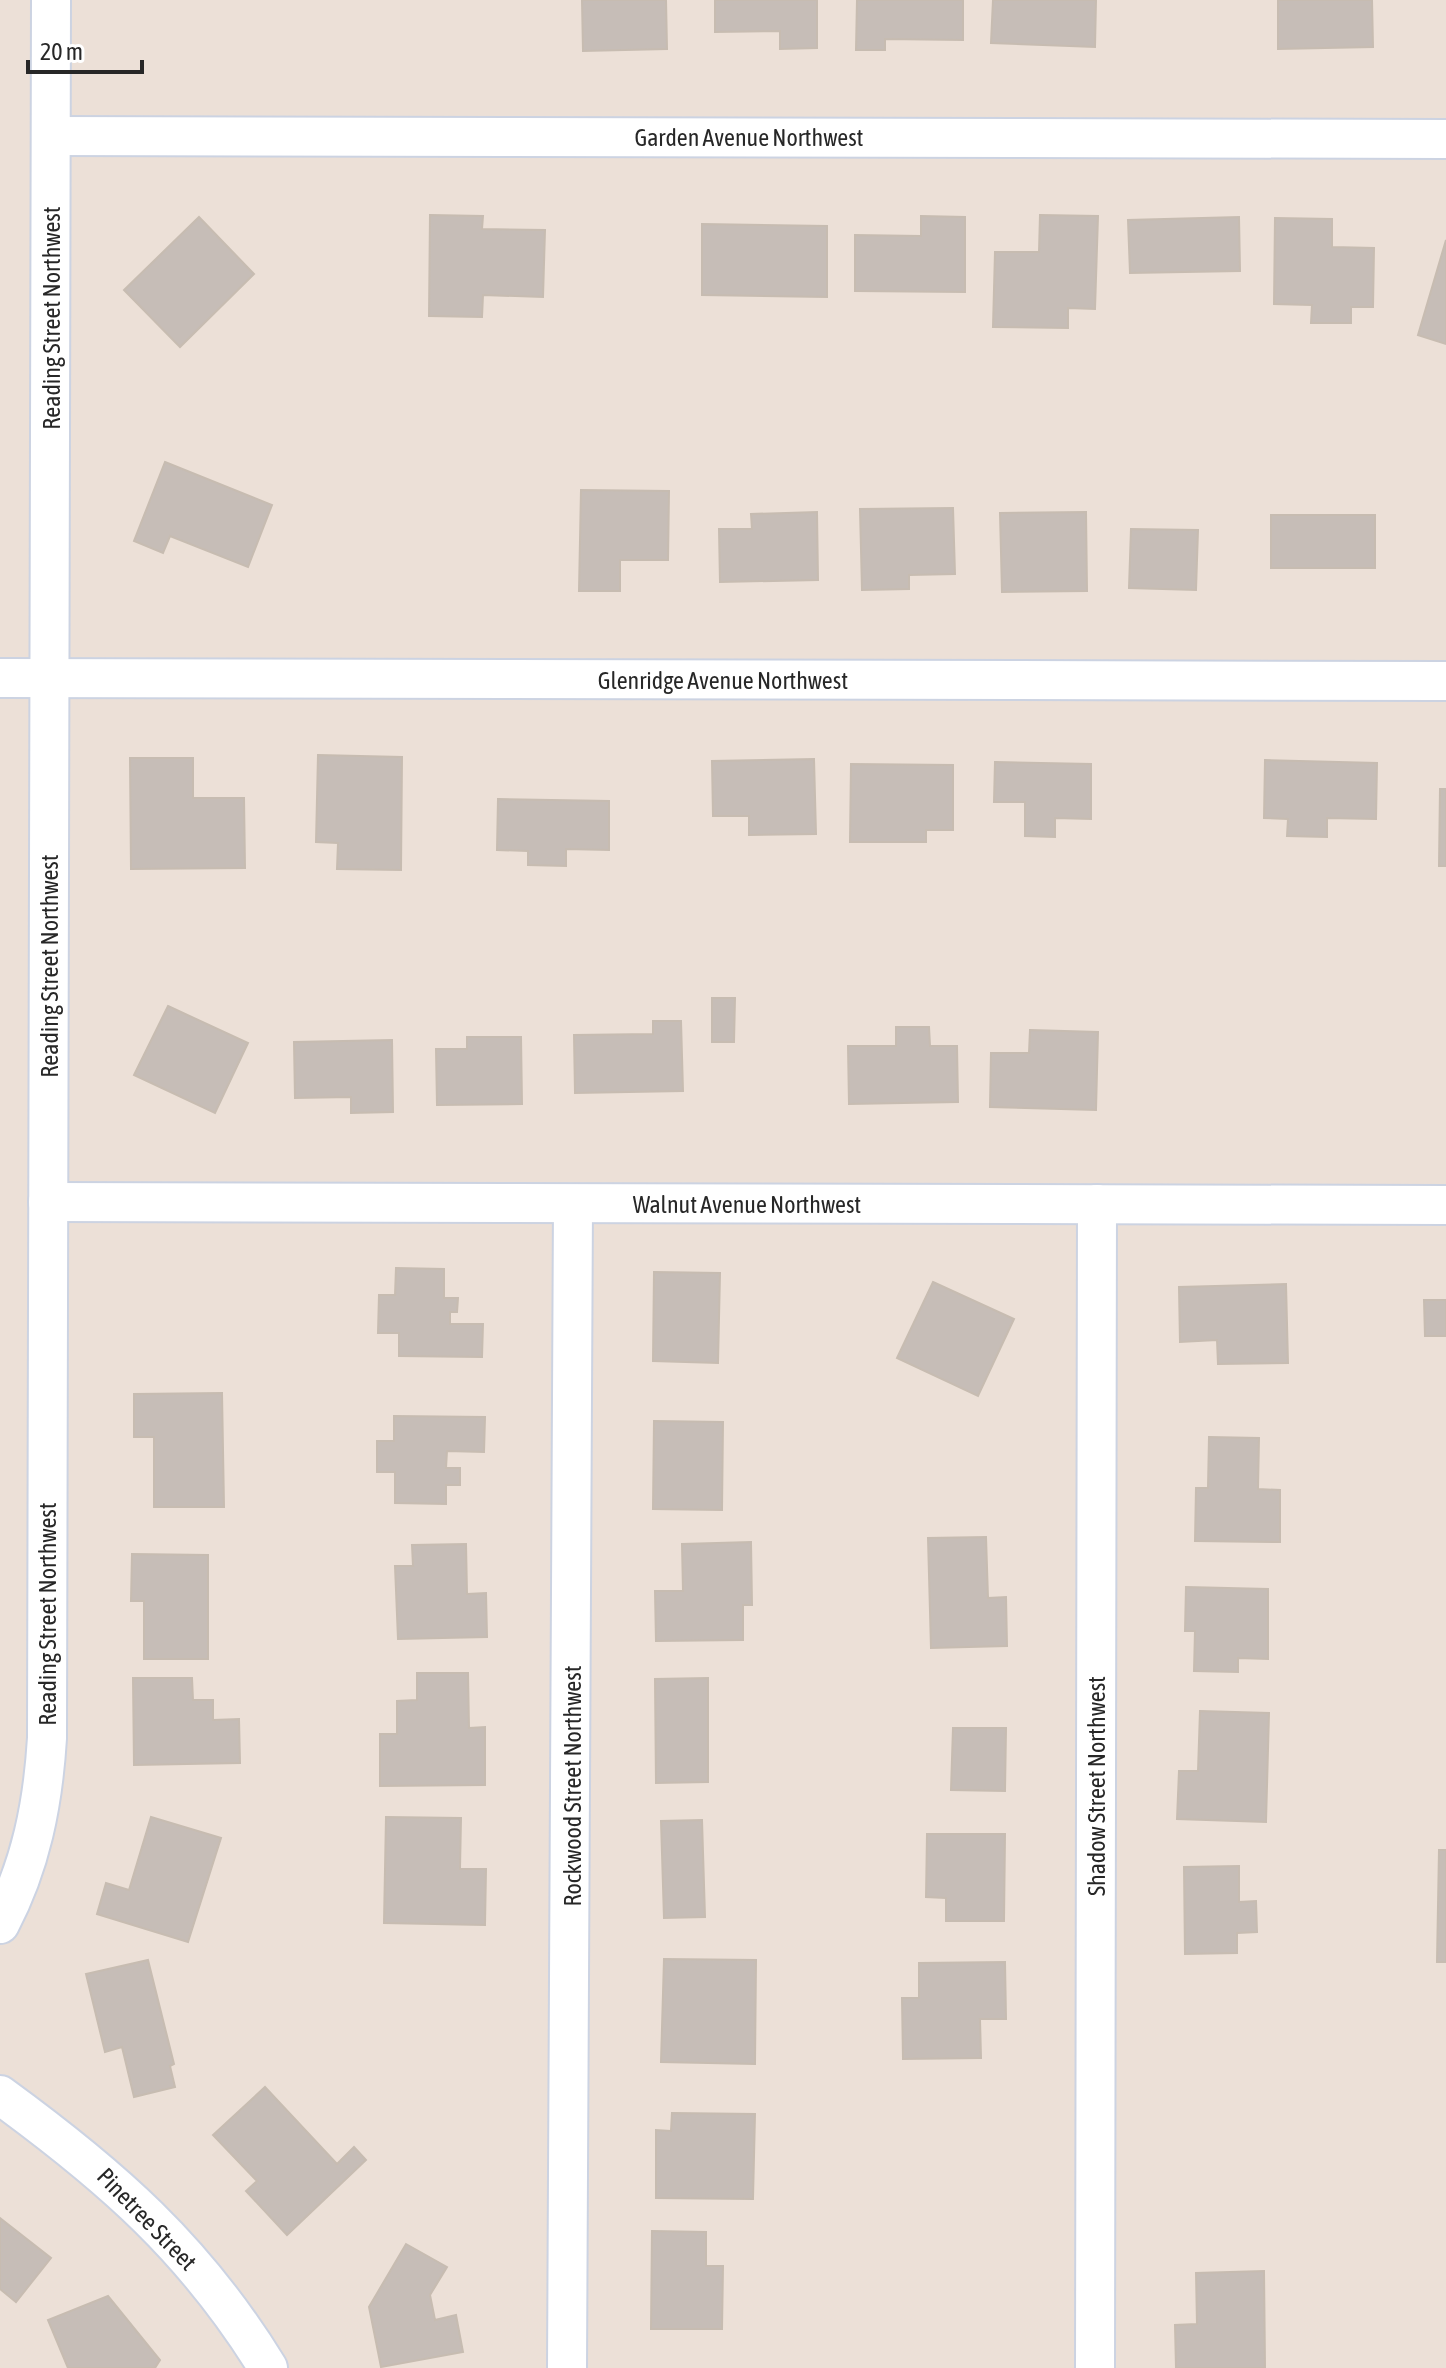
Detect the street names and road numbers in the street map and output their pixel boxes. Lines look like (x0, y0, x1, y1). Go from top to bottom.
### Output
street label: Garden Avenue Northwest (634, 124, 864, 151)
street label: Reading Street Northwest (38, 206, 65, 430)
street label: Glenridge Avenue Northwest (598, 667, 848, 694)
street label: Reading Street Northwest (36, 854, 63, 1078)
street label: Walnut Avenue Northwest (633, 1191, 861, 1218)
street label: Reading Street Northwest (34, 1502, 61, 1726)
street label: Rockwood Street Northwest (559, 1665, 586, 1907)
street label: Shadow Street Northwest (1083, 1676, 1110, 1896)
street label: Pinetree Street (92, 2163, 202, 2276)

